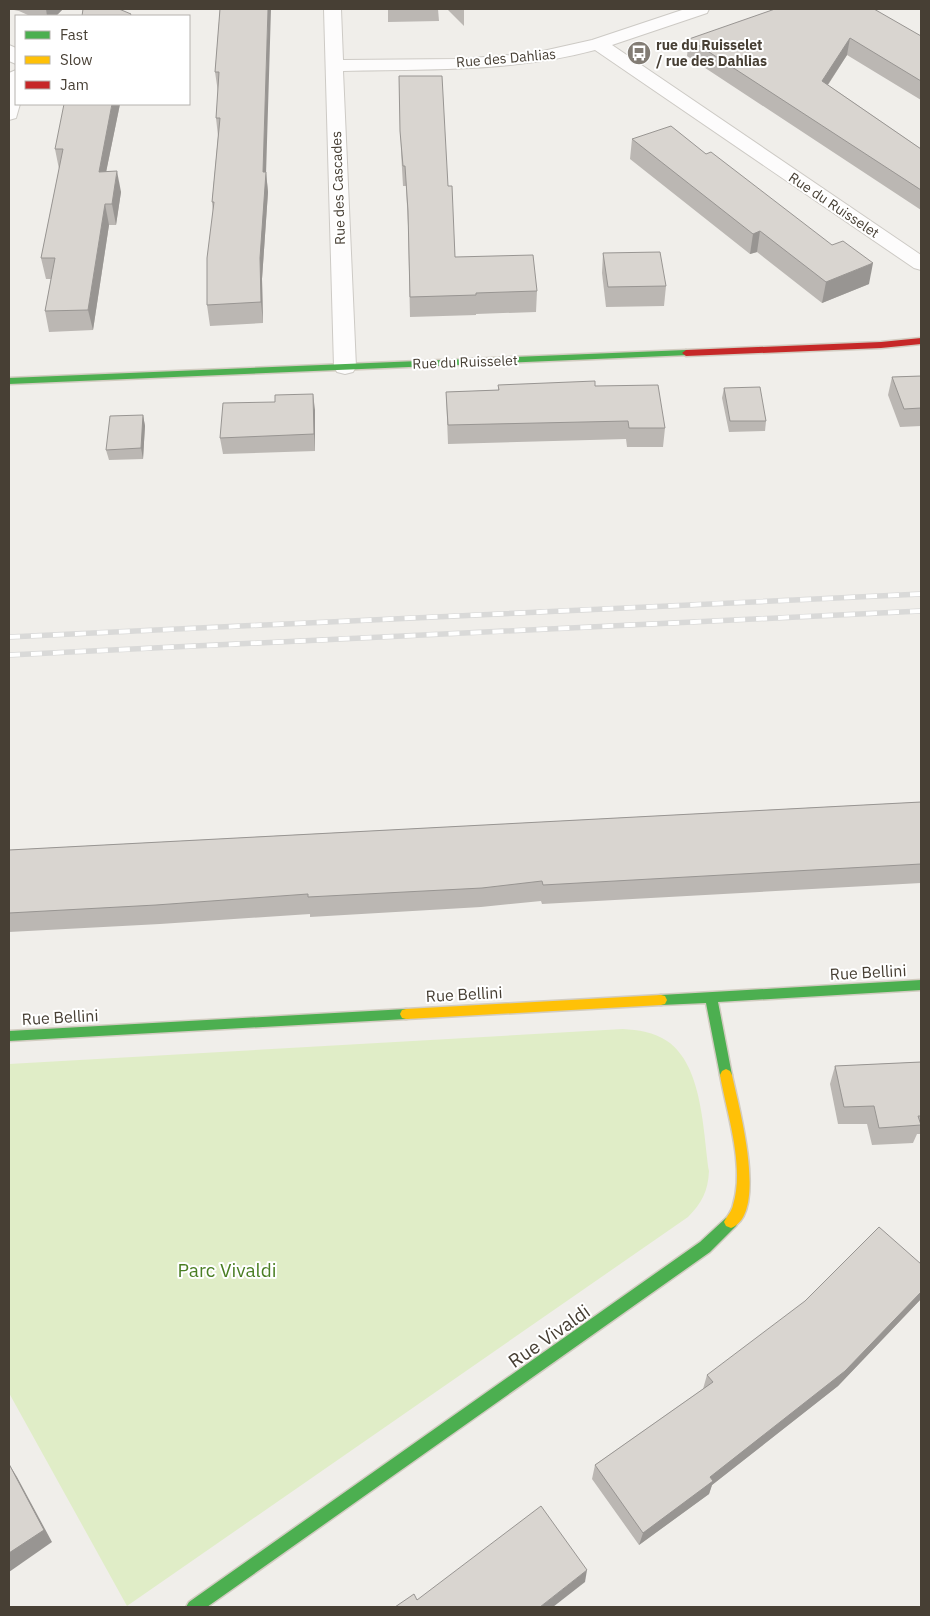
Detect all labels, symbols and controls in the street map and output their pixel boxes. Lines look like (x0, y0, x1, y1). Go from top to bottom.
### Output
legend (15, 15, 190, 105)
text: Fast (60, 25, 88, 44)
place label: rue du Ruisselet / rue des Dahlias (656, 36, 767, 70)
bus stop icon: rue du Ruisselet / rue des Dahlias (626, 40, 652, 66)
street label: Rue des Dahlias (455, 45, 557, 71)
text: Slow (60, 50, 93, 69)
text: Jam (60, 75, 89, 94)
street label: Rue des Cascades (327, 131, 349, 245)
street label: Rue du Ruisselet (785, 168, 883, 242)
street label: Rue du Ruisselet (412, 351, 518, 373)
street label: Rue Bellini (829, 960, 907, 984)
street label: Rue Bellini (425, 982, 503, 1006)
street label: Rue Bellini (21, 1005, 99, 1029)
park label: Parc Vivaldi (178, 1258, 276, 1282)
street label: Rue Vivaldi (503, 1299, 595, 1373)

